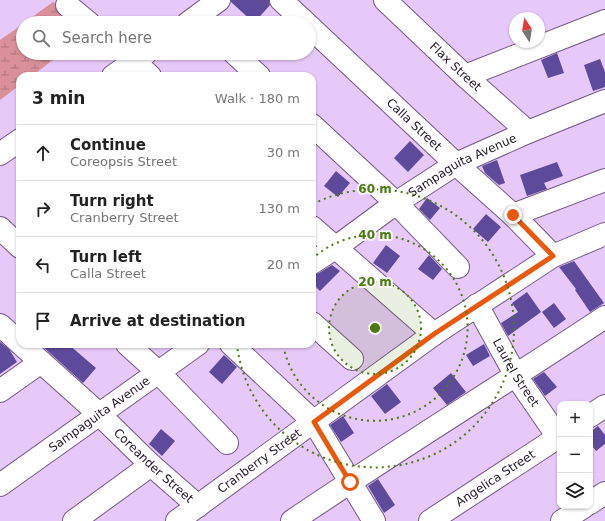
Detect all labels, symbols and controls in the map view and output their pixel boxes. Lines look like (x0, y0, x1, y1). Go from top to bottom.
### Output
north arrow (509, 12, 545, 48)
search box (16, 16, 316, 60)
icon: search (30, 27, 52, 49)
text: Search here (62, 29, 152, 47)
street label: Flax Street (427, 39, 484, 94)
text: 3 min (32, 88, 85, 108)
text: Walk · 180 m (215, 91, 300, 106)
street label: Calla Street (384, 95, 445, 154)
street label: Sampaguita Avenue (406, 131, 519, 200)
text: Continue (70, 136, 146, 154)
icon: ahead (32, 142, 54, 164)
text: 30 m (267, 145, 300, 160)
text: Coreopsis Street (70, 154, 177, 169)
text: 60 m (358, 182, 392, 196)
text: Turn right (70, 192, 154, 210)
icon: right (32, 198, 54, 220)
text: 130 m (258, 201, 300, 216)
route end (504, 206, 522, 224)
text: Cranberry Street (70, 210, 179, 225)
text: 40 m (358, 228, 392, 242)
text: Turn left (70, 248, 142, 266)
icon: left (32, 254, 54, 276)
text: 20 m (267, 257, 300, 272)
text: Calla Street (70, 266, 146, 281)
text: 20 m (358, 275, 392, 289)
icon: arrive (32, 310, 54, 332)
text: Arrive at destination (70, 312, 245, 330)
centre of rings (368, 321, 382, 335)
street label: Laurel Street (490, 336, 542, 410)
street label: Sampaguita Avenue (46, 373, 153, 455)
map controls (557, 401, 593, 509)
button: + (557, 401, 593, 437)
street label: Coreander Street (111, 426, 196, 506)
street label: Cranberry Street (215, 426, 304, 496)
button: − (557, 437, 593, 473)
street label: Angelica Street (453, 447, 538, 509)
route start (341, 473, 359, 491)
button: layers (557, 473, 593, 509)

